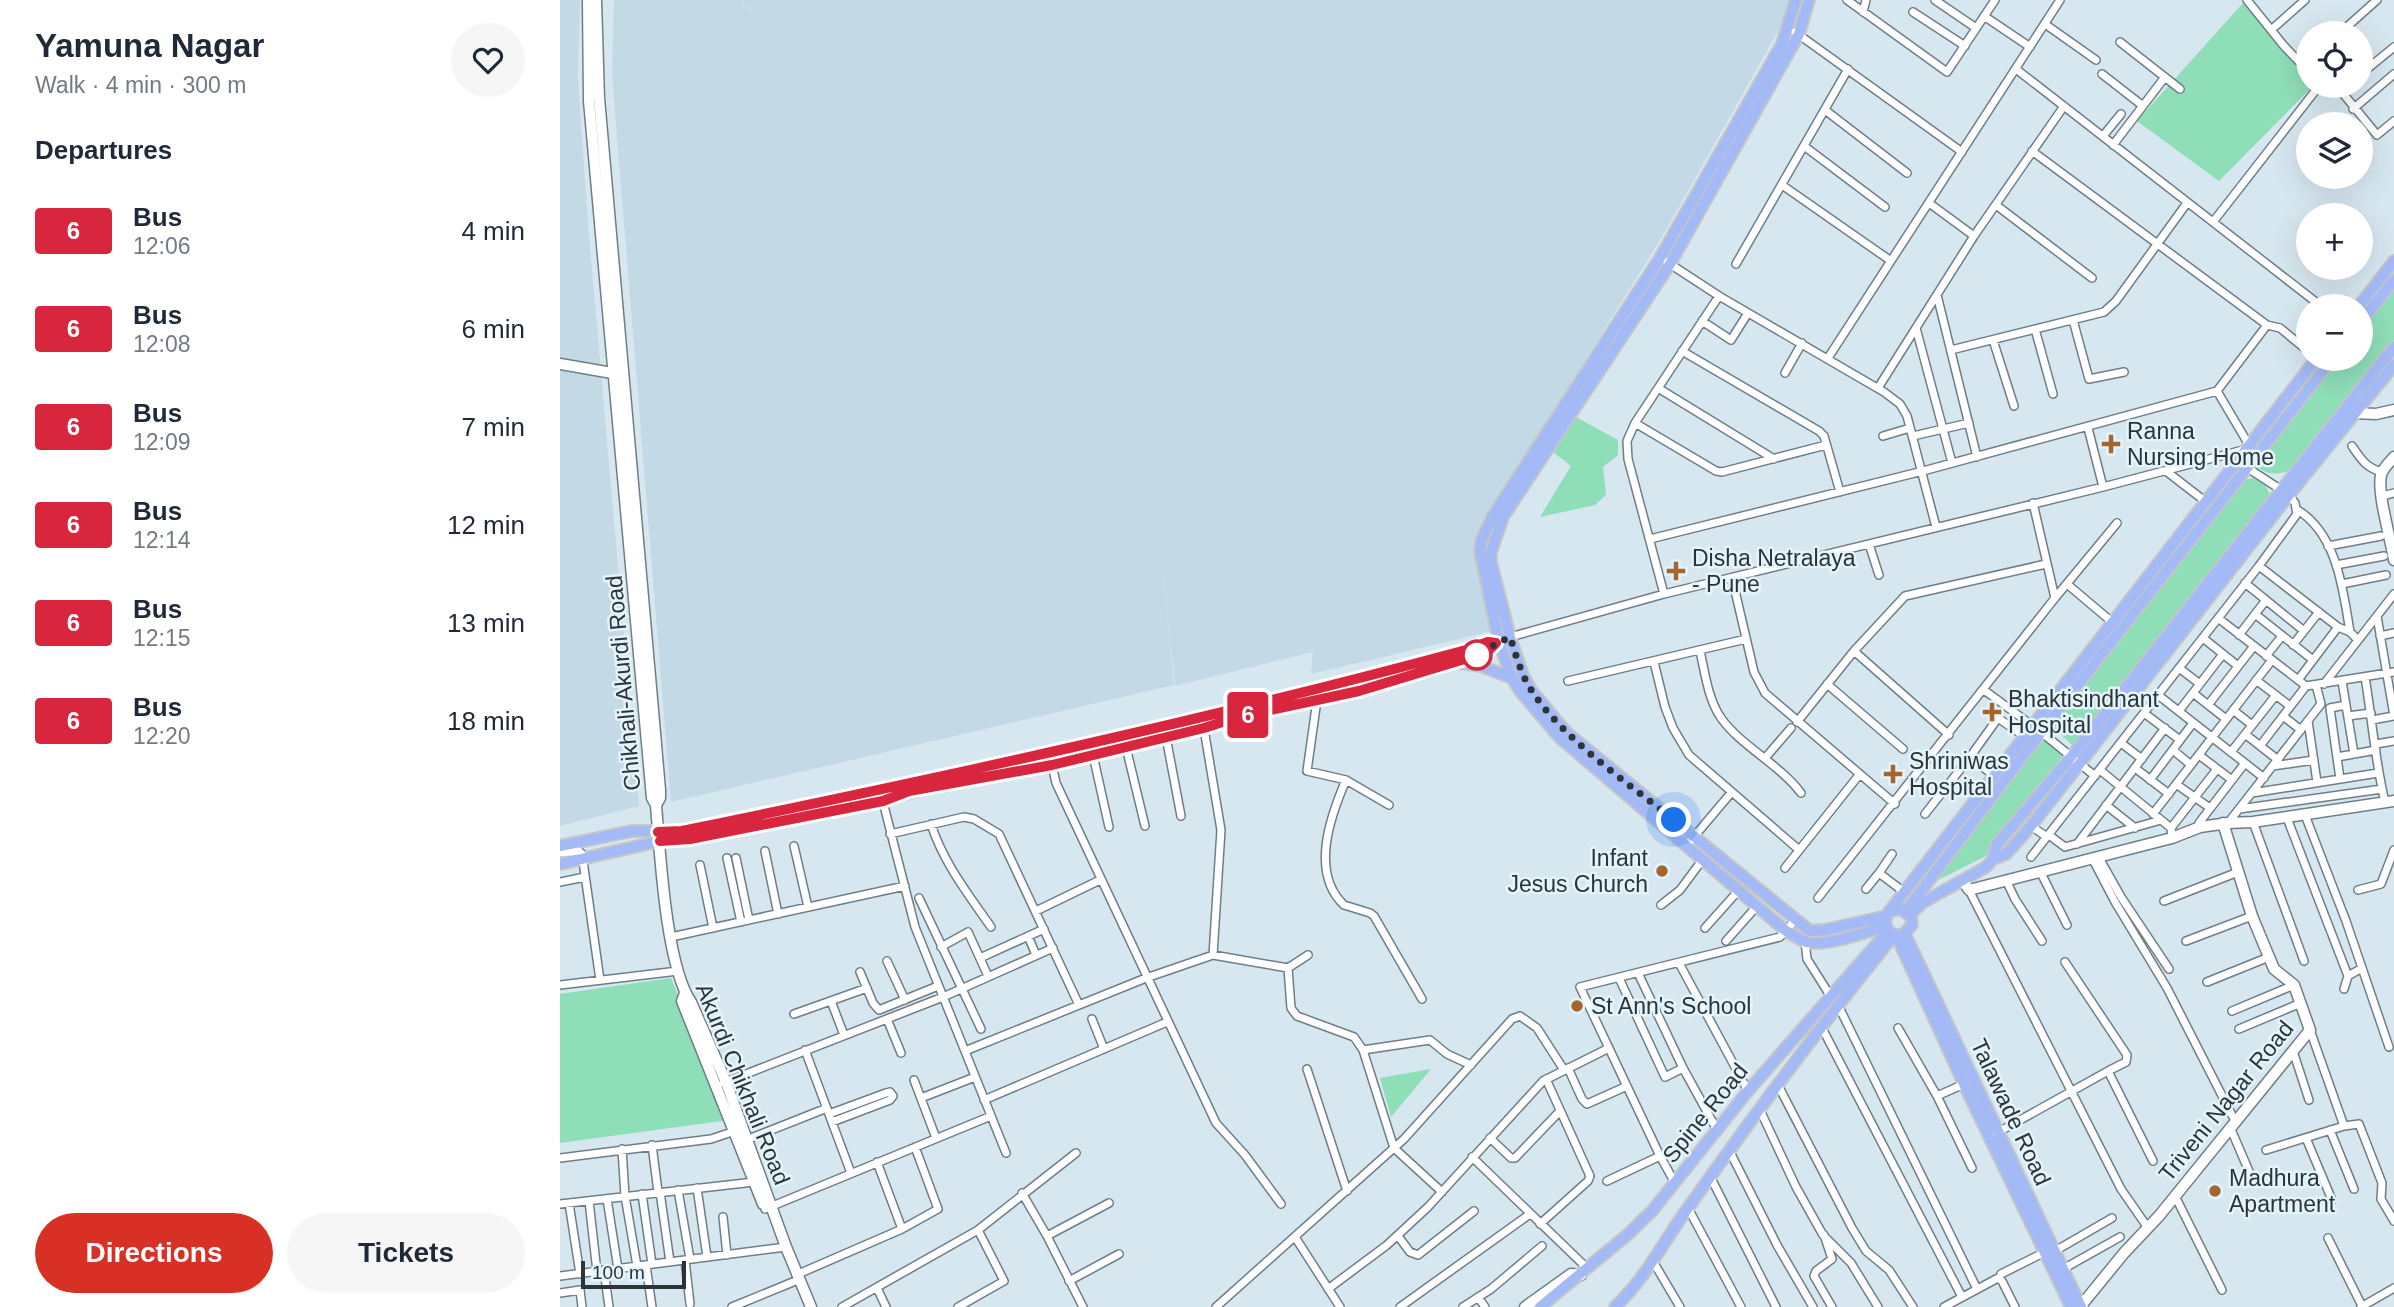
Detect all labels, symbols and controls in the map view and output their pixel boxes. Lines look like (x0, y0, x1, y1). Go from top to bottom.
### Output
map controls (2296, 21, 2373, 371)
button: locate (2296, 21, 2373, 98)
button: heart (451, 23, 525, 97)
text: Yamuna Nagar (35, 27, 264, 64)
text: Walk · 4 min · 300 m (35, 72, 246, 98)
button: layers (2296, 112, 2373, 189)
text: Departures (35, 135, 172, 165)
text: Bus (133, 202, 182, 232)
button: + (2296, 203, 2373, 280)
text: 4 min (461, 216, 525, 246)
text: 6 (67, 217, 80, 244)
text: 12:06 (133, 233, 191, 259)
button: − (2296, 294, 2373, 371)
text: Bus (133, 300, 182, 330)
text: 6 min (461, 314, 525, 344)
text: 6 (67, 315, 80, 342)
text: 12:08 (133, 331, 191, 357)
text: Bus (133, 398, 182, 428)
text: 7 min (461, 412, 525, 442)
text: 6 (67, 413, 80, 440)
place label: Ranna Nursing Home (2127, 418, 2274, 470)
text: 12:09 (133, 429, 191, 455)
marker: Ranna Nursing Home (2101, 434, 2121, 454)
text: Bus (133, 496, 182, 526)
text: 12 min (447, 510, 525, 540)
text: 6 (67, 511, 80, 538)
text: 12:14 (133, 527, 191, 553)
place label: Disha Netralaya - Pune (1692, 545, 1856, 597)
marker: Disha Netralaya - Pune (1666, 561, 1686, 581)
street label: Chikhali-Akurdi Road (601, 574, 645, 792)
text: Bus (133, 594, 182, 624)
text: 13 min (447, 608, 525, 638)
text: 6 (67, 609, 80, 636)
text: 12:15 (133, 625, 191, 651)
unlabelled marker (1462, 640, 1492, 670)
place label: Bhaktisindhant Hospital (2008, 686, 2159, 738)
text: Bus (133, 692, 182, 722)
line badge: 6 (1225, 692, 1271, 738)
text: 6 (1241, 701, 1255, 728)
marker: Bhaktisindhant Hospital (1982, 702, 2002, 722)
text: 18 min (447, 706, 525, 736)
text: 6 (67, 707, 80, 734)
text: 12:20 (133, 723, 191, 749)
place label: Shriniwas Hospital (1909, 748, 2009, 800)
marker: Shriniwas Hospital (1883, 764, 1903, 784)
your location (1656, 802, 1691, 837)
place label: Infant Jesus Church (1507, 845, 1649, 897)
marker: Infant Jesus Church (1654, 863, 1670, 879)
street label: Akurdi Chikhali Road (691, 980, 795, 1188)
place label: St Ann's School (1591, 993, 1751, 1019)
marker: St Ann's School (1569, 998, 1585, 1014)
street label: Triveni Nagar Road (2153, 1016, 2299, 1186)
street label: Talawade Road (1966, 1035, 2056, 1189)
street label: Spine Road (1657, 1058, 1753, 1168)
place label: Madhura Apartment (2229, 1165, 2336, 1217)
marker: Madhura Apartment (2207, 1183, 2223, 1199)
button: Directions (35, 1213, 273, 1293)
button: Tickets (287, 1213, 525, 1293)
scale bar (581, 1258, 686, 1290)
text: 100 m (592, 1262, 645, 1283)

